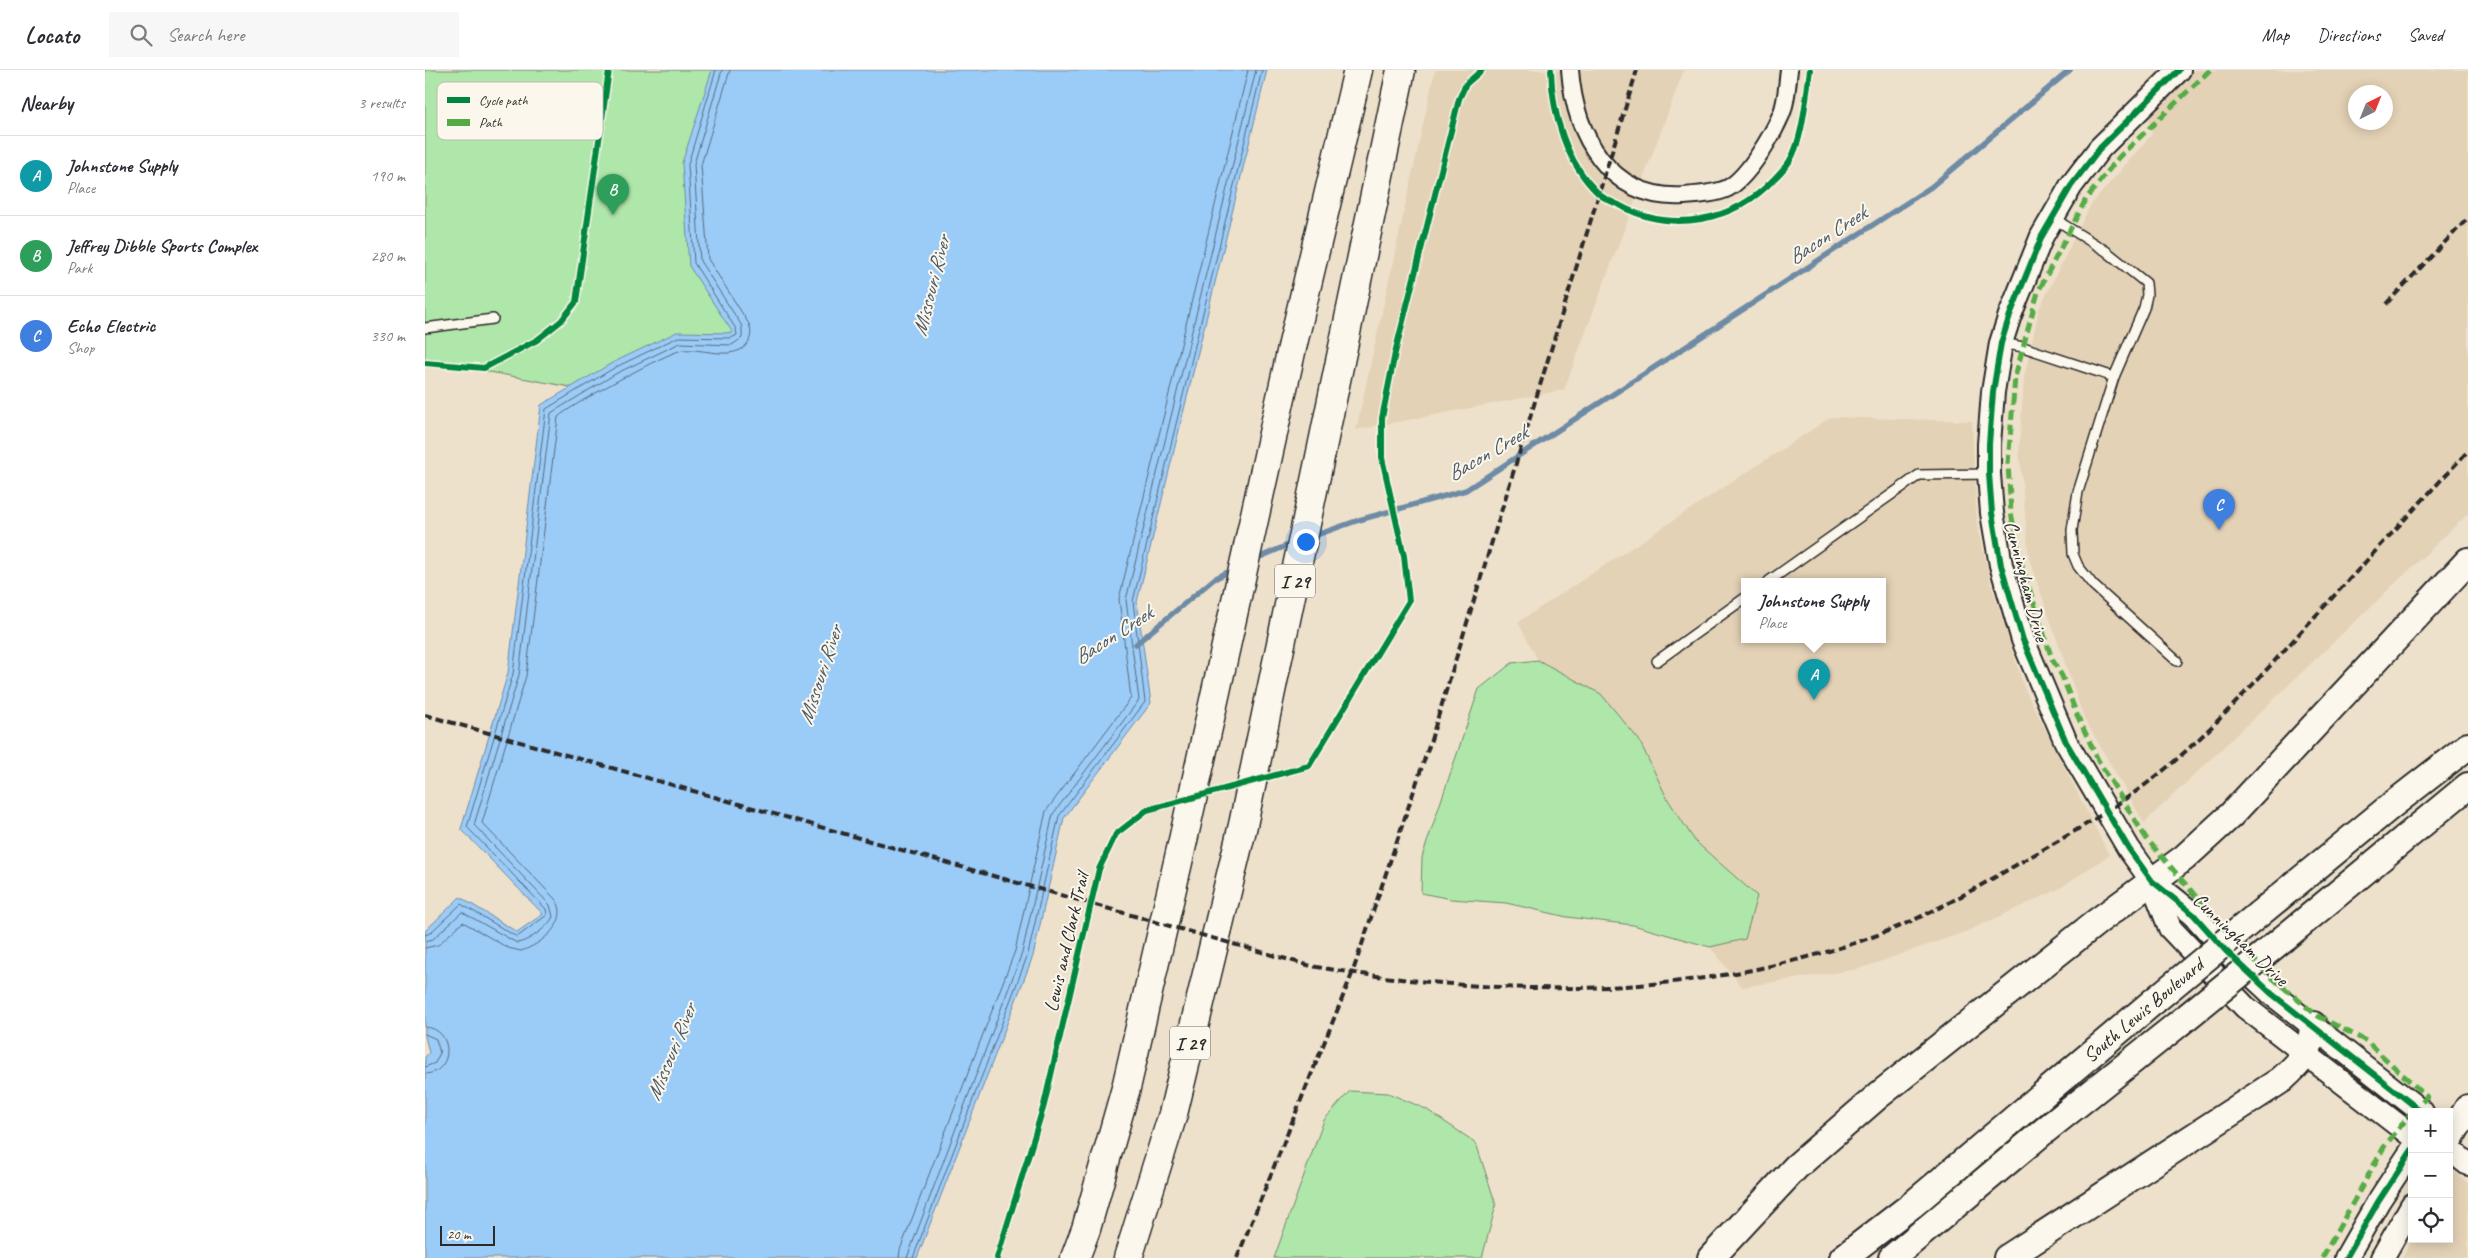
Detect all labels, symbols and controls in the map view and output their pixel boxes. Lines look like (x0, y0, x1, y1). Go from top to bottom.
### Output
search box (109, 12, 459, 57)
text: Locato (25, 20, 79, 50)
icon: search (127, 21, 155, 49)
text: Search here (167, 23, 245, 47)
text: Map (2262, 24, 2289, 46)
text: Directions (2317, 24, 2380, 46)
text: Saved (2408, 24, 2443, 46)
legend (437, 82, 603, 140)
north arrow (2348, 85, 2393, 130)
text: Nearby (20, 90, 73, 116)
text: Cycle path (479, 92, 528, 109)
text: 3 results (358, 93, 405, 113)
text: Path (479, 114, 503, 131)
text: Johnstone Supply (67, 154, 177, 178)
text: A (32, 166, 40, 186)
text: 190 m (371, 166, 405, 186)
pin: B (597, 174, 629, 215)
text: Place (67, 178, 95, 198)
water label: Bacon Creek (1783, 198, 1874, 270)
water label: Missouri River (906, 230, 957, 339)
text: Jeffrey Dibble Sports Complex (67, 234, 257, 258)
text: B (32, 246, 40, 266)
text: 280 m (371, 246, 405, 266)
text: Park (67, 258, 92, 278)
text: Echo Electric (67, 314, 155, 338)
text: C (32, 326, 40, 346)
text: 330 m (371, 326, 405, 346)
text: Shop (67, 338, 94, 358)
water label: Bacon Creek (1442, 418, 1535, 486)
pin: C (2203, 489, 2235, 530)
street label: Cunningham Drive (1998, 518, 2055, 646)
your location (1293, 529, 1319, 555)
road number: I 29 (1275, 564, 1315, 598)
popup (1741, 578, 1886, 643)
text: Johnstone Supply (1758, 589, 1869, 613)
water label: Bacon Creek (1069, 598, 1160, 670)
text: Place (1758, 613, 1787, 633)
water label: Missouri River (792, 619, 849, 727)
pin: A (1798, 659, 1830, 700)
street label: Lewis and Clark Trail (1038, 867, 1095, 1014)
street label: Cunningham Drive (2187, 887, 2295, 992)
street label: South Lewis Boulevard (2078, 951, 2211, 1068)
water label: Missouri River (640, 997, 703, 1104)
road number: I 29 (1170, 1026, 1210, 1060)
map controls (2408, 1108, 2453, 1243)
button: + (2408, 1108, 2453, 1153)
button: − (2408, 1153, 2453, 1198)
button: locate (2408, 1198, 2453, 1243)
scale bar (440, 1223, 495, 1246)
text: 20 m (447, 1226, 471, 1243)

